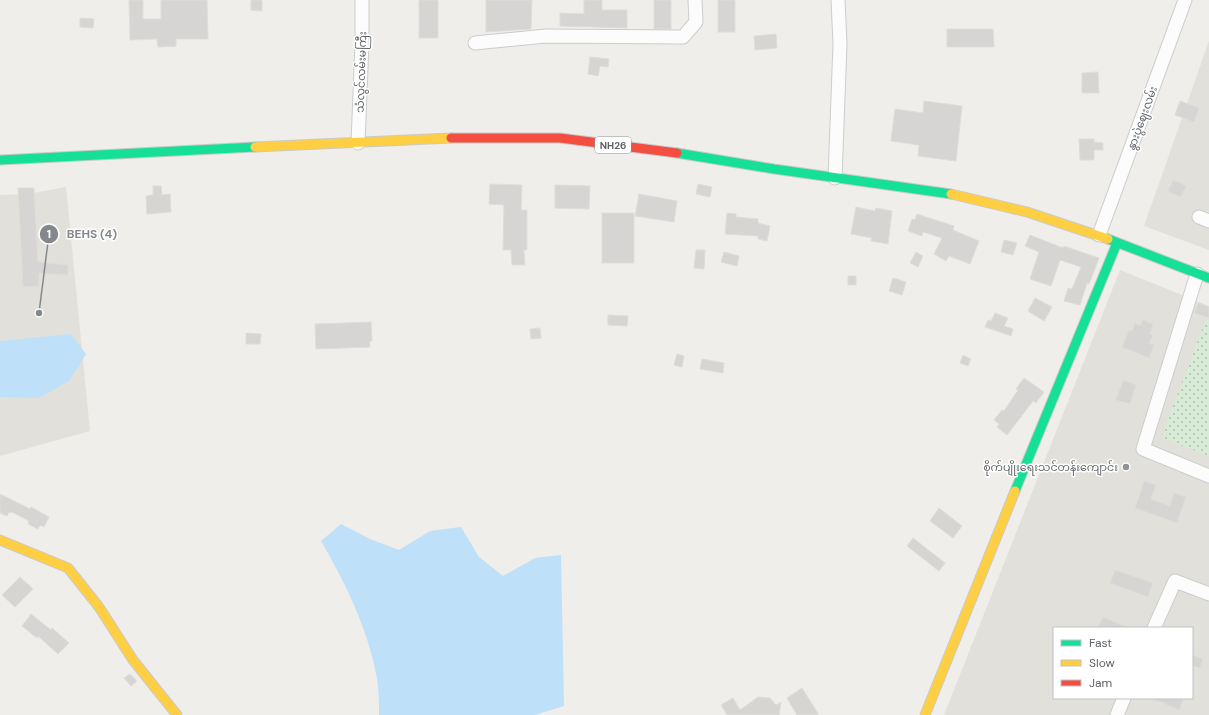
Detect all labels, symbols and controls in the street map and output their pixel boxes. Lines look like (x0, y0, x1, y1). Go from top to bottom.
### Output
street label: သံလွင်လမ်းမကြီး (353, 31, 371, 113)
street label: နွားပွဲဈေးလမ်း (1124, 84, 1162, 153)
road number: NH26 (595, 137, 631, 153)
callout: BEHS (4) (39, 222, 126, 246)
text: 1 (47, 226, 51, 242)
text: BEHS (4) (67, 226, 117, 242)
place label: စိုက်ပျိုးရေးသင်တန်းကျောင်း (983, 460, 1118, 476)
marker: စိုက်ပျိုးရေးသင်တန်းကျောင်း (1121, 462, 1131, 472)
legend (1053, 627, 1193, 699)
text: Fast (1089, 635, 1112, 651)
text: Slow (1089, 655, 1115, 671)
text: Jam (1089, 675, 1112, 691)

